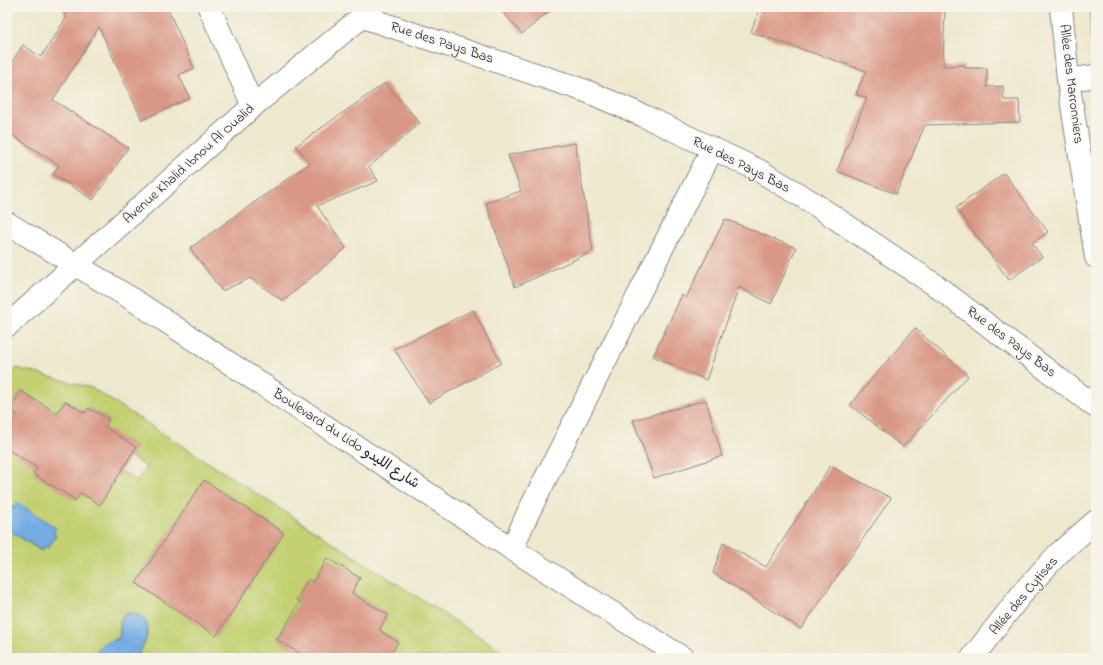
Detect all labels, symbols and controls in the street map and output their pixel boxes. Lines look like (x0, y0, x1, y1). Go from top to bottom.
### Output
street label: Rue des Pays Bas (387, 16, 496, 71)
street label: Allée des Marronniers (1053, 23, 1089, 145)
street label: Avenue Khalid Ibnou Al Oualid (118, 99, 260, 229)
street label: Rue des Pays Bas (688, 131, 794, 200)
street label: Rue des Pays Bas (961, 301, 1060, 384)
street label: Boulevard du Lido شارع الليدو (268, 383, 423, 494)
street label: Allée des Cytises (985, 552, 1064, 641)

